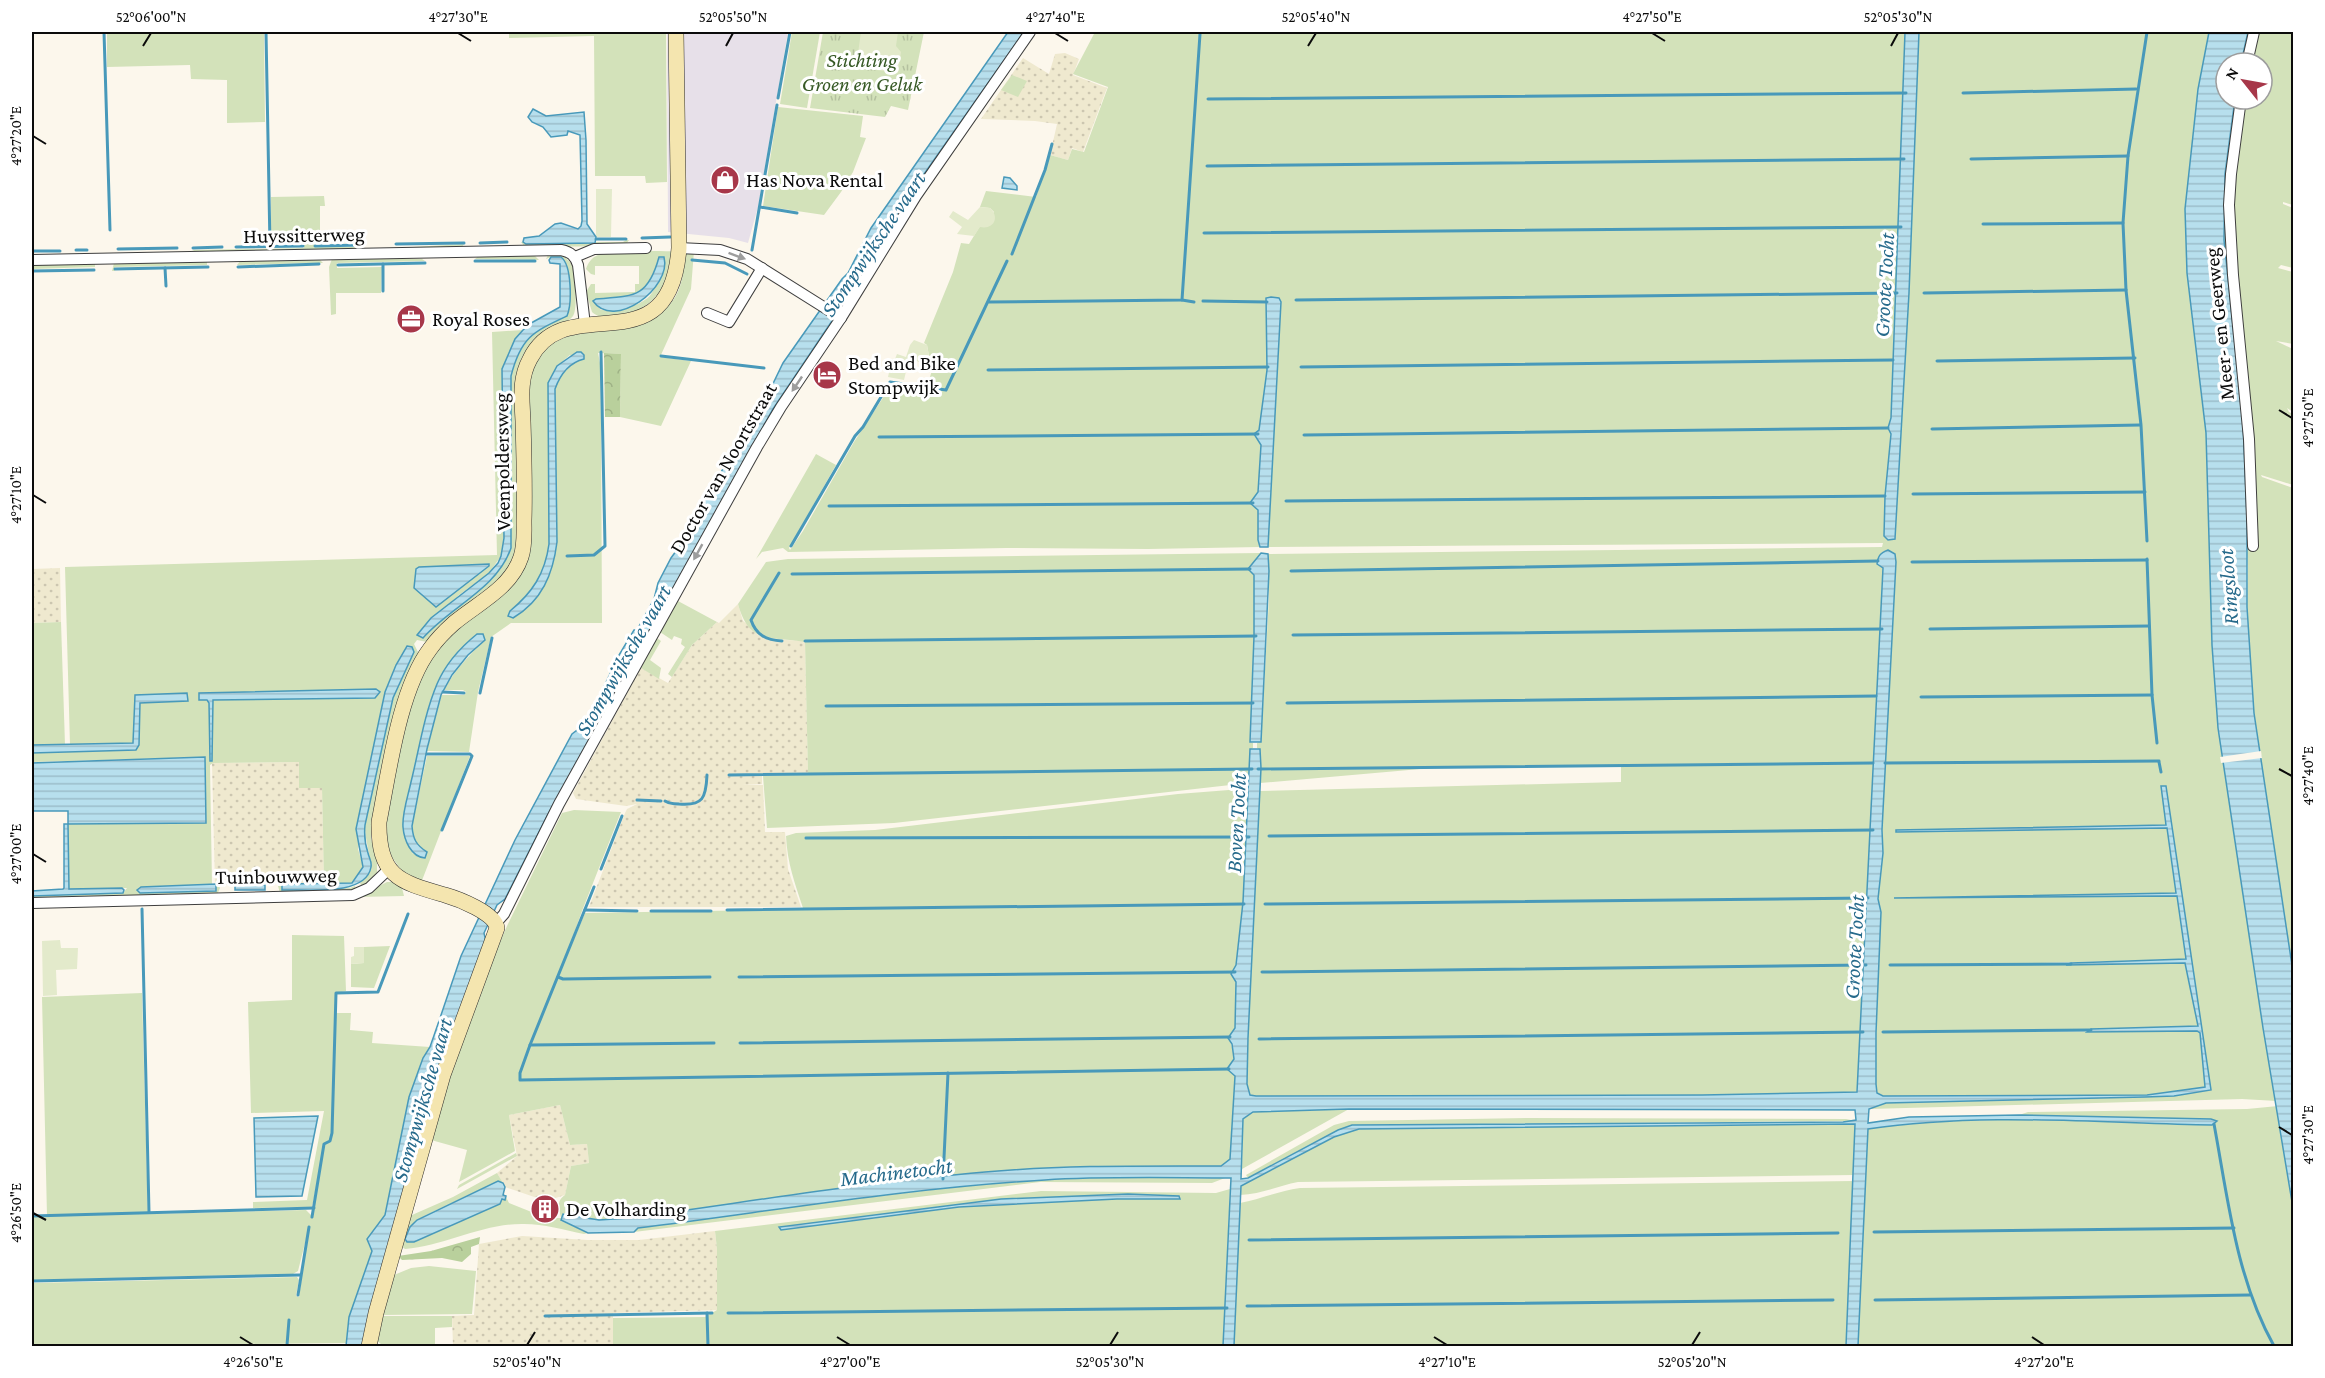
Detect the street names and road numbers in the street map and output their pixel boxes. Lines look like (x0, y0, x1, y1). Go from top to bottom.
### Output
street label: Huyssitterweg (243, 222, 365, 248)
street label: Meer- en Geerweg (2199, 247, 2239, 401)
street label: Doctor van Noortstraat (664, 377, 782, 558)
street label: Veenpoldersweg (489, 393, 515, 531)
street label: Tuinbouwweg (215, 863, 337, 889)

